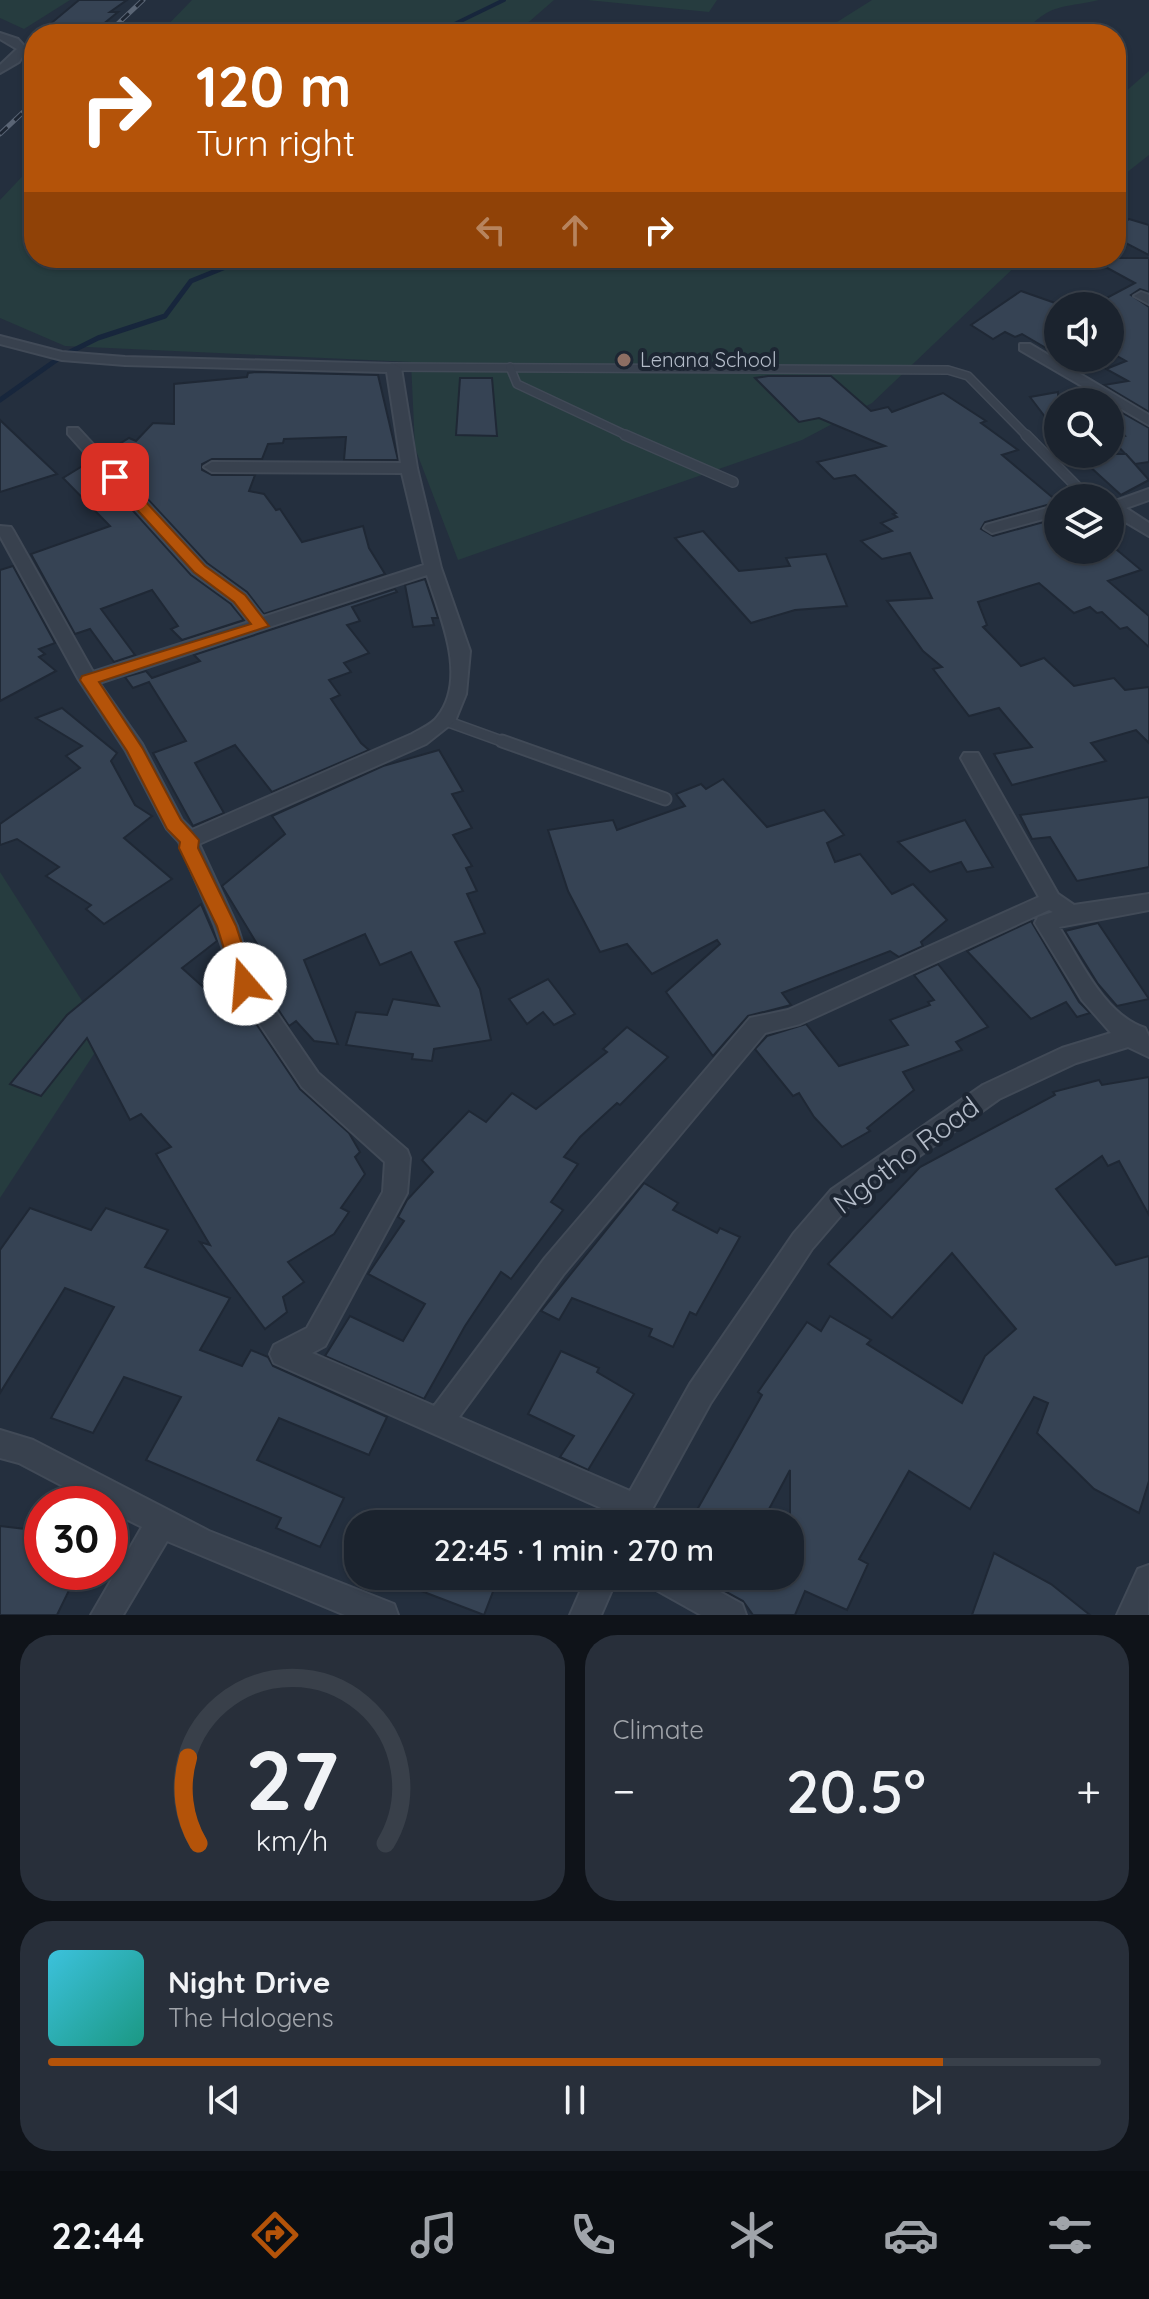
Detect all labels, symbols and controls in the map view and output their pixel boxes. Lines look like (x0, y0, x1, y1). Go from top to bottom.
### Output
text: 120 m (196, 51, 351, 121)
icon: right (64, 56, 168, 160)
text: Turn right (196, 120, 355, 165)
icon: left (469, 208, 513, 252)
icon: ahead (553, 208, 597, 252)
icon: right (637, 208, 681, 252)
map controls (1044, 292, 1124, 564)
button: sound (1044, 292, 1124, 372)
place label: Lenana School (640, 347, 776, 372)
marker: Lenana School (615, 351, 633, 369)
button: search (1044, 388, 1124, 468)
pin (81, 443, 149, 511)
icon: arrive (93, 455, 137, 499)
button: layers (1044, 484, 1124, 564)
position arrow (203, 942, 287, 1026)
street label: Ngotho Road (826, 1088, 986, 1221)
speed limit sign: 30 (24, 1486, 128, 1590)
text: 22:45 · 1 min · 270 m (434, 1531, 714, 1569)
text: Climate (613, 1713, 704, 1746)
text: 27 (246, 1727, 339, 1831)
text: 20.5° (786, 1753, 926, 1828)
text: − (613, 1763, 635, 1818)
text: + (1076, 1763, 1101, 1818)
text: km/h (256, 1822, 329, 1858)
text: Night Drive (168, 1963, 330, 2001)
text: The Halogens (168, 2001, 334, 2034)
icon: previous (202, 2078, 246, 2122)
icon: pause (553, 2078, 597, 2122)
icon: next (904, 2078, 948, 2122)
icon: directions (247, 2207, 303, 2263)
icon: music (406, 2207, 462, 2263)
icon: phone (565, 2207, 621, 2263)
icon: climate (724, 2207, 780, 2263)
icon: car (883, 2207, 939, 2263)
icon: filters (1042, 2207, 1098, 2263)
text: 22:44 (51, 2213, 145, 2258)

